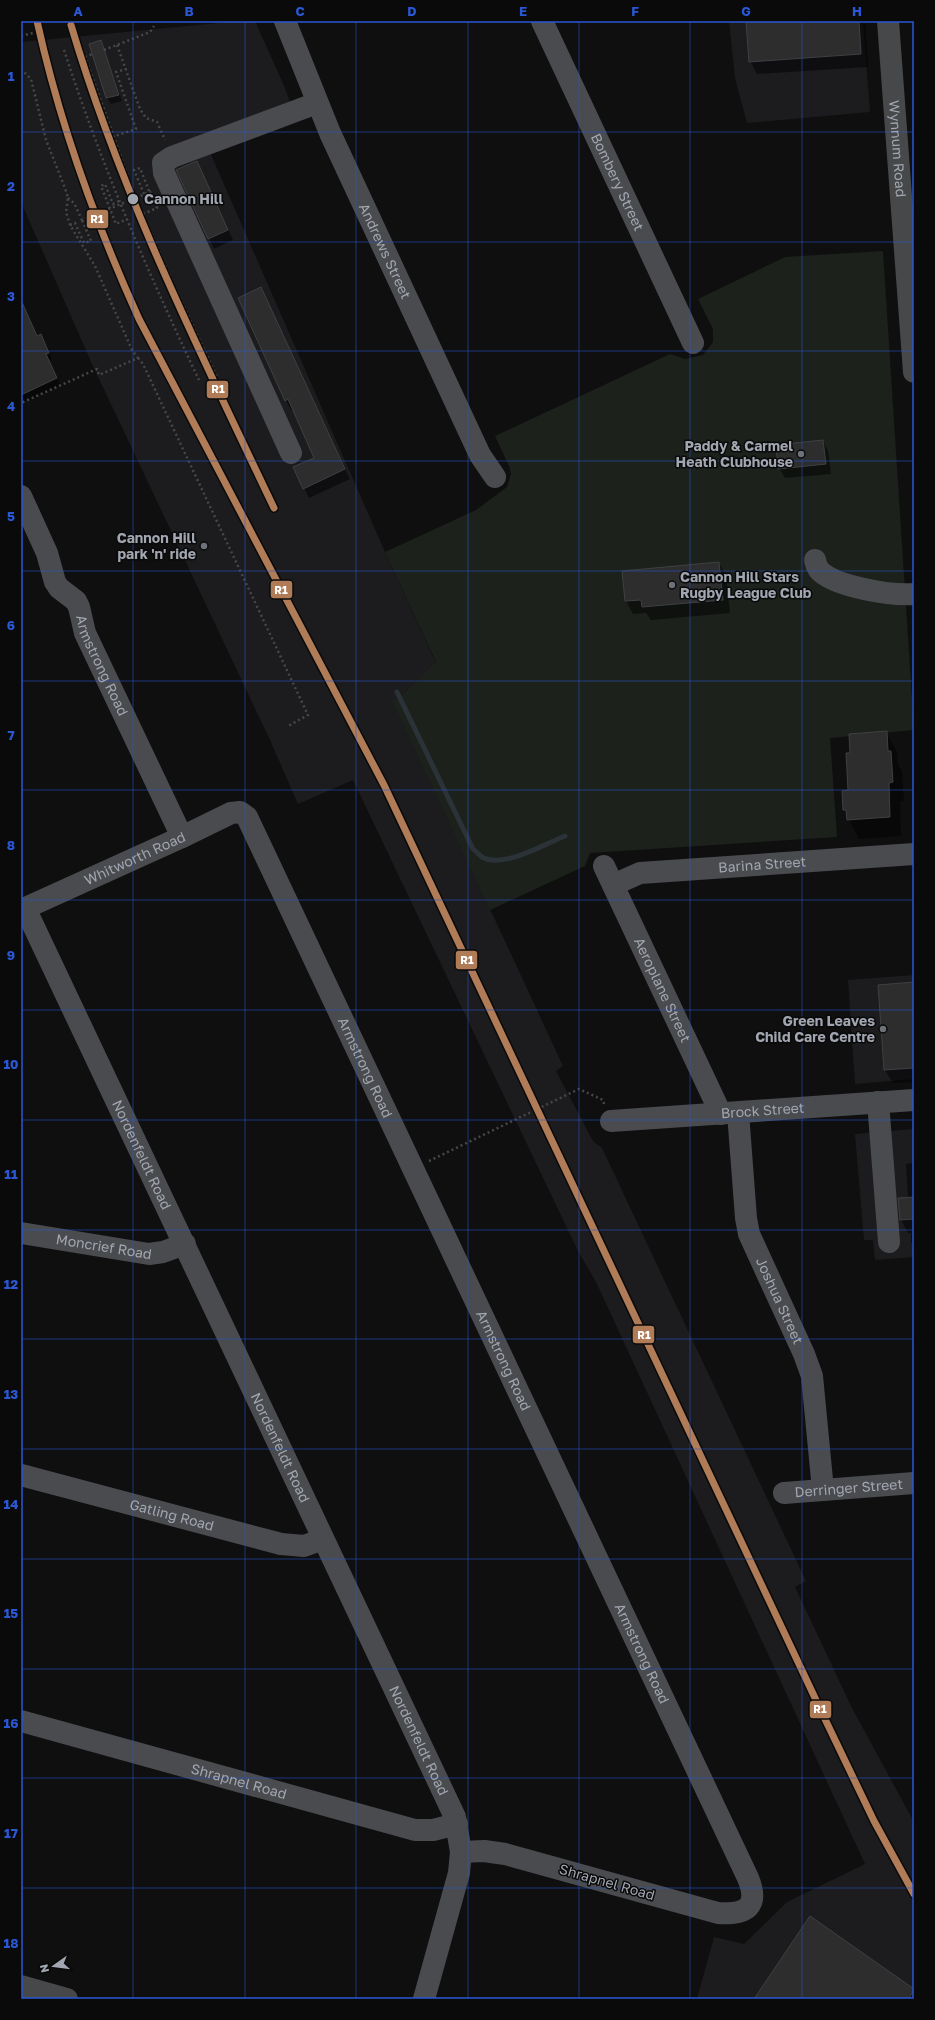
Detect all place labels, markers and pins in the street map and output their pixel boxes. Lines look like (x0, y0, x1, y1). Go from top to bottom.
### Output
place label: Cannon Hill (144, 190, 224, 207)
marker: Cannon Hill (126, 192, 140, 206)
place label: Paddy & Carmel Heath Clubhouse (676, 437, 793, 470)
marker: Paddy & Carmel Heath Clubhouse (796, 449, 806, 459)
place label: Cannon Hill park 'n' ride (117, 529, 196, 562)
marker: Cannon Hill park 'n' ride (199, 541, 209, 551)
place label: Cannon Hill Stars Rugby League Club (680, 568, 812, 601)
marker: Cannon Hill Stars Rugby League Club (667, 580, 677, 590)
place label: Green Leaves Child Care Centre (755, 1012, 875, 1045)
marker: Green Leaves Child Care Centre (878, 1024, 888, 1034)

